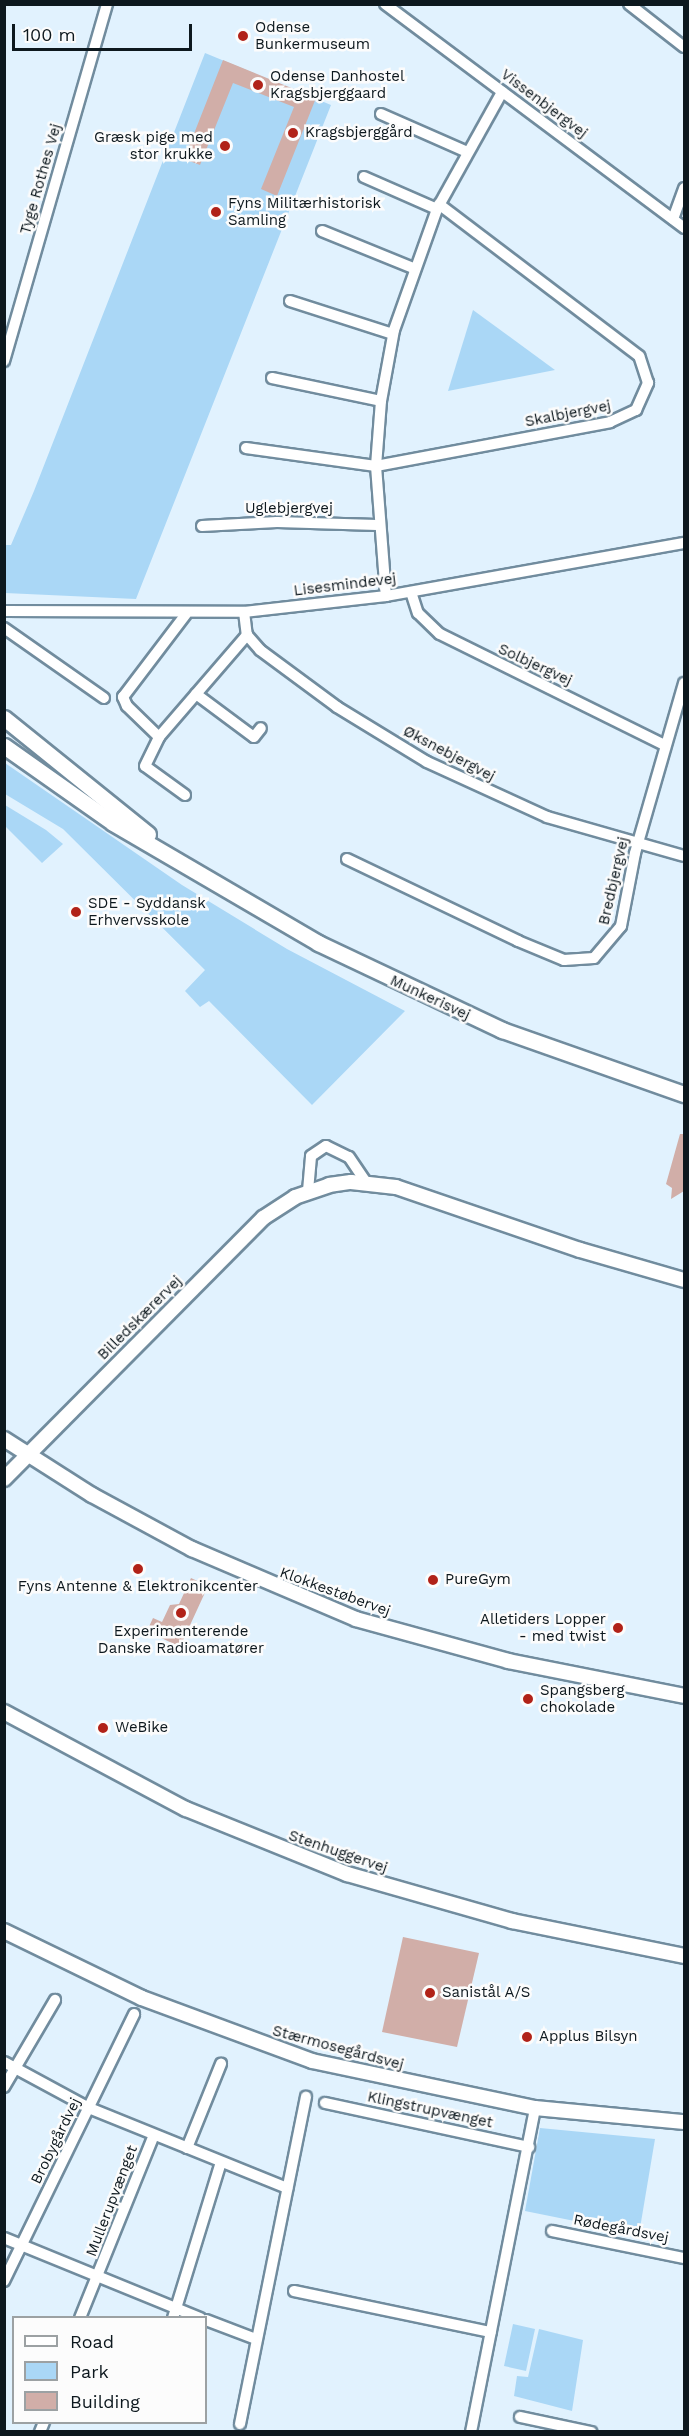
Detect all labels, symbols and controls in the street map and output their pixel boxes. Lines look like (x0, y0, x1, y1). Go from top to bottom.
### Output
scale bar (15, 12, 195, 50)
place label: Odense Bunkermuseum (255, 18, 370, 53)
text: 100 m (23, 24, 76, 45)
marker: Odense Bunkermuseum (236, 29, 250, 43)
street label: Vissenbjergvej (497, 66, 591, 142)
place label: Odense Danhostel Kragsbjerggaard (270, 67, 405, 102)
marker: Odense Danhostel Kragsbjerggaard (251, 78, 265, 92)
street label: Tyge Rothes Vej (17, 121, 65, 237)
place label: Kragsbjerggård (305, 124, 413, 142)
marker: Kragsbjerggård (286, 126, 300, 140)
place label: Græsk pige med stor krukke (94, 128, 213, 163)
marker: Græsk pige med stor krukke (218, 139, 232, 153)
place label: Fyns Militærhistorisk Samling (228, 194, 381, 229)
marker: Fyns Militærhistorisk Samling (209, 205, 223, 219)
street label: Skalbjergvej (523, 397, 613, 431)
street label: Uglebjergvej (245, 500, 333, 518)
street label: Lisesmindevej (293, 570, 397, 600)
street label: Solbjergvej (495, 640, 575, 690)
street label: Øksnebjergvej (400, 722, 498, 786)
street label: Bredbjergvej (595, 835, 633, 927)
place label: SDE - Syddansk Erhvervsskole (88, 894, 206, 929)
marker: SDE - Syddansk Erhvervsskole (69, 905, 83, 919)
street label: Munkerisvej (387, 972, 473, 1024)
street label: Billedskærervej (94, 1272, 186, 1364)
marker: Fyns Antenne & Elektronikcenter (131, 1562, 145, 1576)
street label: Klokkestøbervej (277, 1564, 393, 1620)
place label: PureGym (445, 1571, 511, 1589)
marker: PureGym (426, 1573, 440, 1587)
place label: Fyns Antenne & Elektronikcenter (18, 1578, 258, 1596)
marker: Experimenterende Danske Radioamatører (174, 1606, 188, 1620)
place label: Alletiders Lopper - med twist (480, 1610, 606, 1645)
marker: Alletiders Lopper - med twist (611, 1621, 625, 1635)
place label: Experimenterende Danske Radioamatører (98, 1622, 264, 1657)
place label: Spangsberg chokolade (540, 1681, 624, 1716)
marker: Spangsberg chokolade (521, 1692, 535, 1706)
place label: WeBike (115, 1719, 168, 1737)
marker: WeBike (96, 1721, 110, 1735)
street label: Stenhuggervej (286, 1827, 390, 1877)
place label: Sanistål A/S (442, 1984, 532, 2002)
marker: Sanistål A/S (423, 1986, 437, 2000)
street label: Stærmosegårdsvej (270, 2022, 406, 2074)
place label: Applus Bilsyn (539, 2028, 637, 2046)
marker: Applus Bilsyn (520, 2030, 534, 2044)
street label: Klingstrupvænget (366, 2088, 494, 2132)
street label: Brobygårdvej (27, 2095, 85, 2187)
street label: Mullerupvænget (83, 2143, 141, 2259)
street label: Rødegårdsvej (572, 2211, 670, 2247)
legend (12, 2316, 207, 2424)
text: Road (70, 2331, 114, 2352)
text: Park (70, 2361, 109, 2382)
text: Building (70, 2391, 140, 2412)

